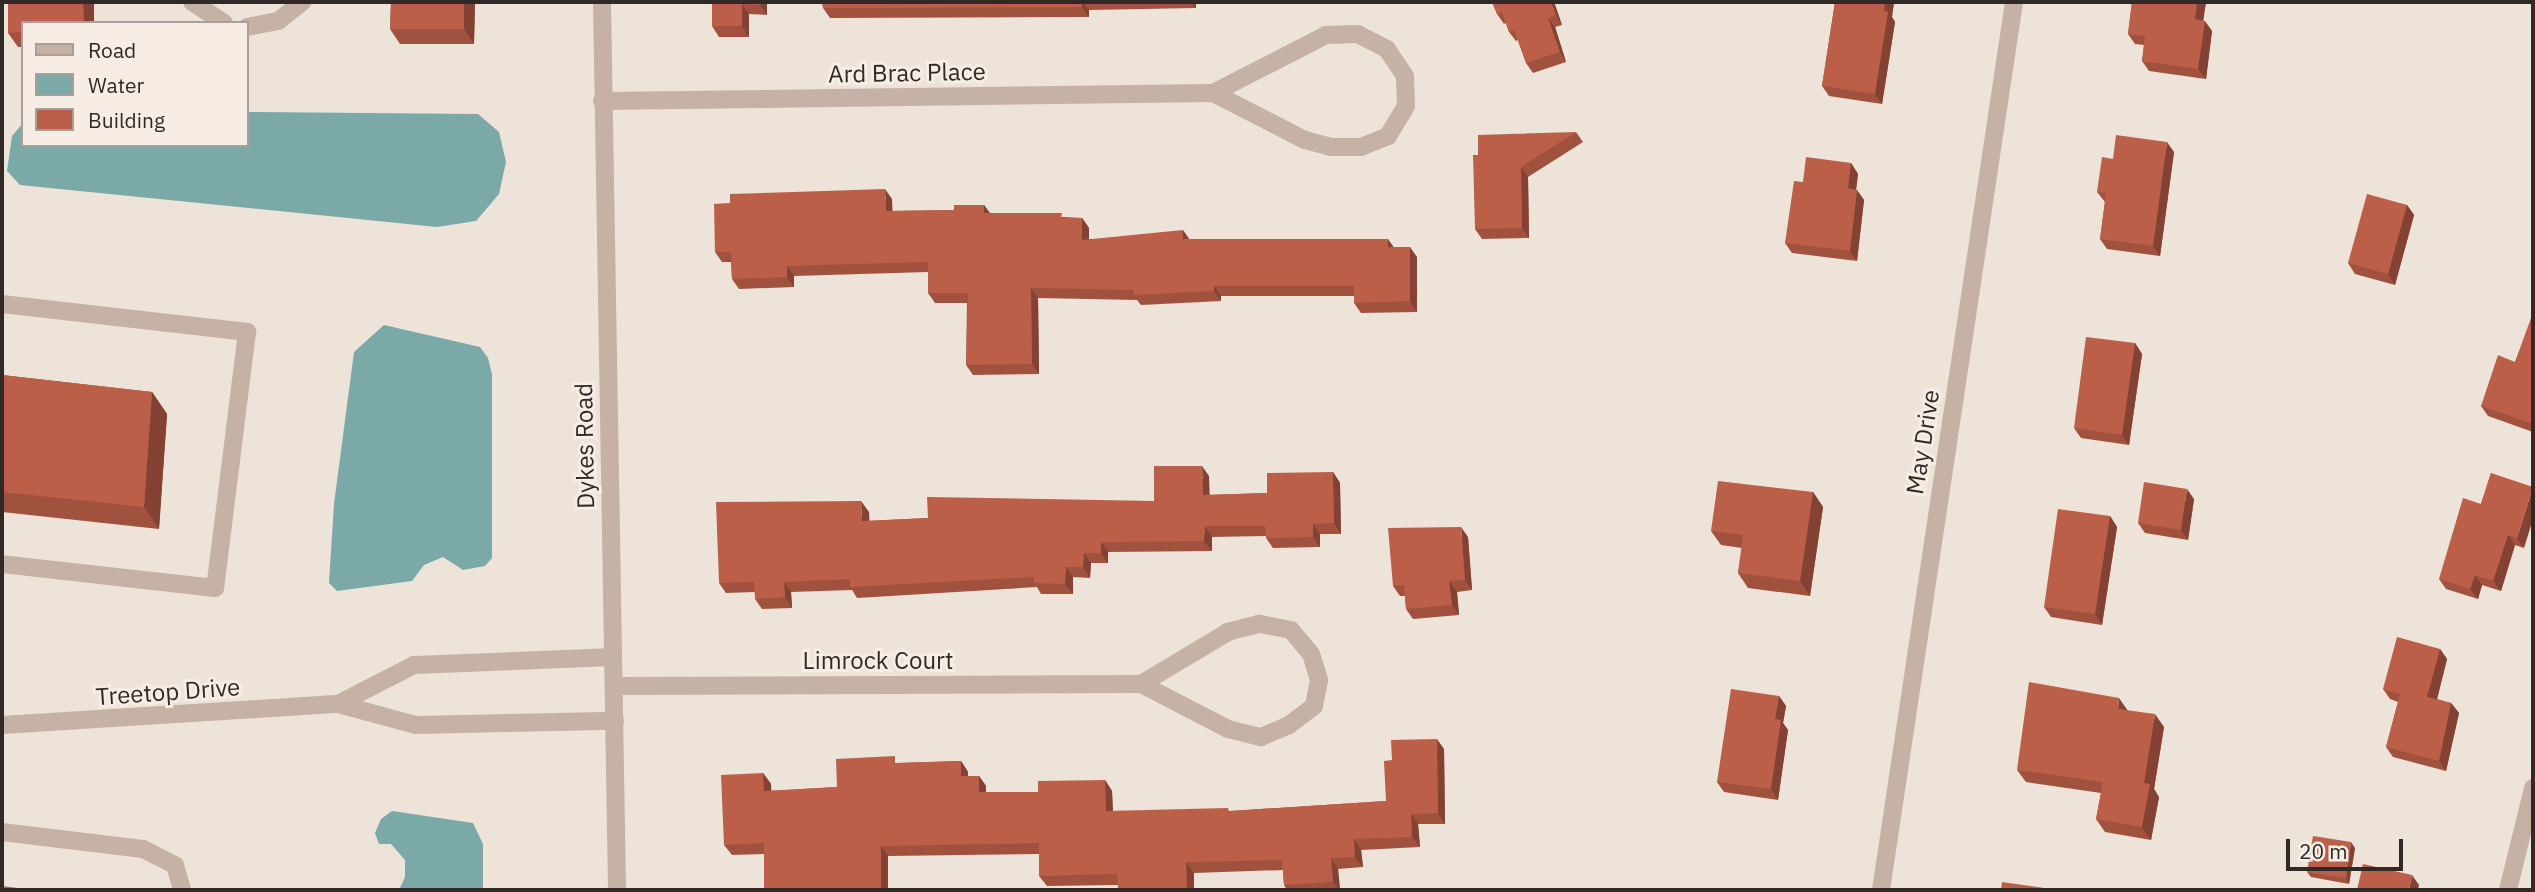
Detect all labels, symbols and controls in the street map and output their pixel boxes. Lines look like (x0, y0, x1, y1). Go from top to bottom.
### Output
legend (21, 21, 248, 147)
text: Road (88, 36, 136, 64)
street label: Ard Brac Place (828, 57, 986, 89)
text: Water (88, 71, 144, 99)
text: Building (88, 106, 165, 134)
street label: Dykes Road (570, 383, 600, 509)
street label: May Drive (1901, 388, 1945, 496)
street label: Limrock Court (803, 647, 953, 675)
street label: Treetop Drive (95, 673, 241, 711)
scale bar (2290, 826, 2407, 870)
text: 20 m (2299, 837, 2348, 865)

